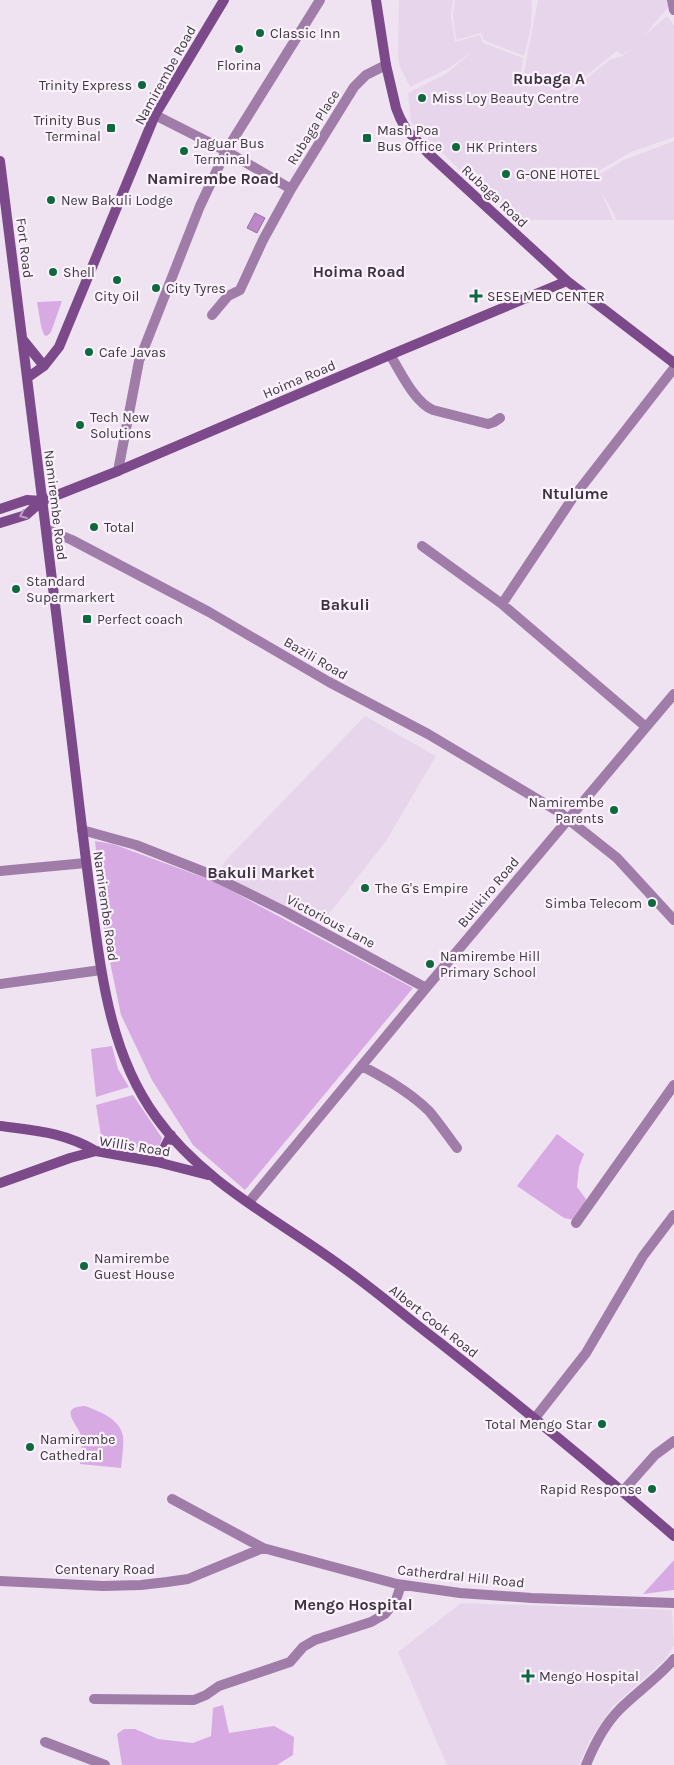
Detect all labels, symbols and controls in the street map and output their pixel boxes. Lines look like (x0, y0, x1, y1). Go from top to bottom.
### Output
street label: Namirembe Road (131, 23, 200, 128)
place label: Classic Inn (270, 25, 340, 42)
marker: Classic Inn (254, 27, 266, 39)
marker: Florina (233, 43, 245, 55)
place label: Florina (217, 57, 261, 74)
district label: Rubaga A (513, 69, 585, 88)
place label: Trinity Express (39, 77, 132, 94)
marker: Trinity Express (136, 79, 148, 91)
street label: Rubaga Place (283, 86, 343, 168)
place label: Miss Loy Beauty Centre (432, 90, 579, 107)
marker: Miss Loy Beauty Centre (416, 92, 428, 104)
place label: Trinity Bus Terminal (34, 112, 101, 145)
marker: Trinity Bus Terminal (105, 122, 117, 134)
place label: Mash Poa Bus Office (377, 122, 442, 155)
marker: Mash Poa Bus Office (361, 132, 373, 144)
place label: Jaguar Bus Terminal (194, 135, 264, 168)
place label: HK Printers (466, 139, 538, 156)
marker: HK Printers (450, 141, 462, 153)
marker: Jaguar Bus Terminal (178, 145, 190, 157)
street label: Rubaga Road (458, 161, 531, 231)
place label: G-ONE HOTEL (516, 166, 600, 183)
marker: G-ONE HOTEL (500, 168, 512, 180)
district label: Namirembe Road (147, 169, 279, 188)
place label: New Bakuli Lodge (61, 192, 173, 209)
marker: New Bakuli Lodge (45, 194, 57, 206)
street label: Fort Road (12, 217, 37, 279)
district label: Hoima Road (313, 262, 405, 281)
place label: Shell (63, 264, 95, 281)
marker: Shell (47, 266, 59, 278)
marker: City Oil (111, 274, 123, 286)
place label: City Tyres (166, 280, 226, 297)
marker: City Tyres (150, 282, 162, 294)
place label: City Oil (95, 288, 140, 305)
place label: SESE MED CENTER (487, 288, 605, 305)
marker: SESE MED CENTER (469, 289, 483, 303)
place label: Cafe Javas (99, 344, 166, 361)
marker: Cafe Javas (83, 346, 95, 358)
street label: Hoima Road (260, 356, 338, 402)
place label: Tech New Solutions (90, 409, 151, 442)
marker: Tech New Solutions (74, 419, 86, 431)
street label: Namirembe Road (40, 449, 71, 561)
district label: Ntulume (542, 484, 608, 503)
one-way arrow (19, 508, 28, 518)
place label: Total (104, 519, 134, 536)
marker: Total (88, 521, 100, 533)
place label: Standard Supermarkert (26, 573, 115, 606)
marker: Standard Supermarkert (10, 583, 22, 595)
district label: Bakuli (320, 595, 370, 614)
place label: Perfect coach (97, 611, 183, 628)
marker: Perfect coach (81, 613, 93, 625)
street label: Bazili Road (281, 633, 351, 684)
place label: Namirembe Parents (529, 794, 604, 827)
marker: Namirembe Parents (608, 804, 620, 816)
street label: Namirembe Road (89, 850, 122, 962)
street label: Butikiro Road (454, 854, 523, 931)
district label: Bakuli Market (207, 863, 315, 882)
place label: The G's Empire (375, 880, 468, 897)
marker: The G's Empire (359, 882, 371, 894)
street label: Victorious Lane (283, 891, 378, 952)
place label: Simba Telecom (545, 895, 642, 912)
marker: Simba Telecom (646, 897, 658, 909)
place label: Namirembe Hill Primary School (440, 948, 540, 981)
marker: Namirembe Hill Primary School (424, 958, 436, 970)
street label: Willis Road (98, 1132, 172, 1160)
place label: Namirembe Guest House (94, 1250, 175, 1283)
marker: Namirembe Guest House (78, 1260, 90, 1272)
street label: Albert Cook Road (386, 1281, 482, 1361)
place label: Total Mengo Star (485, 1416, 593, 1433)
marker: Total Mengo Star (596, 1418, 608, 1430)
place label: Namirembe Cathedral (40, 1431, 115, 1464)
marker: Namirembe Cathedral (24, 1441, 36, 1453)
place label: Rapid Response (540, 1481, 642, 1498)
marker: Rapid Response (646, 1483, 658, 1495)
street label: Centenary Road (55, 1561, 155, 1578)
street label: Catherdral Hill Road (397, 1561, 525, 1592)
district label: Mengo Hospital (293, 1595, 413, 1614)
place label: Mengo Hospital (539, 1668, 639, 1685)
marker: Mengo Hospital (521, 1669, 535, 1683)

